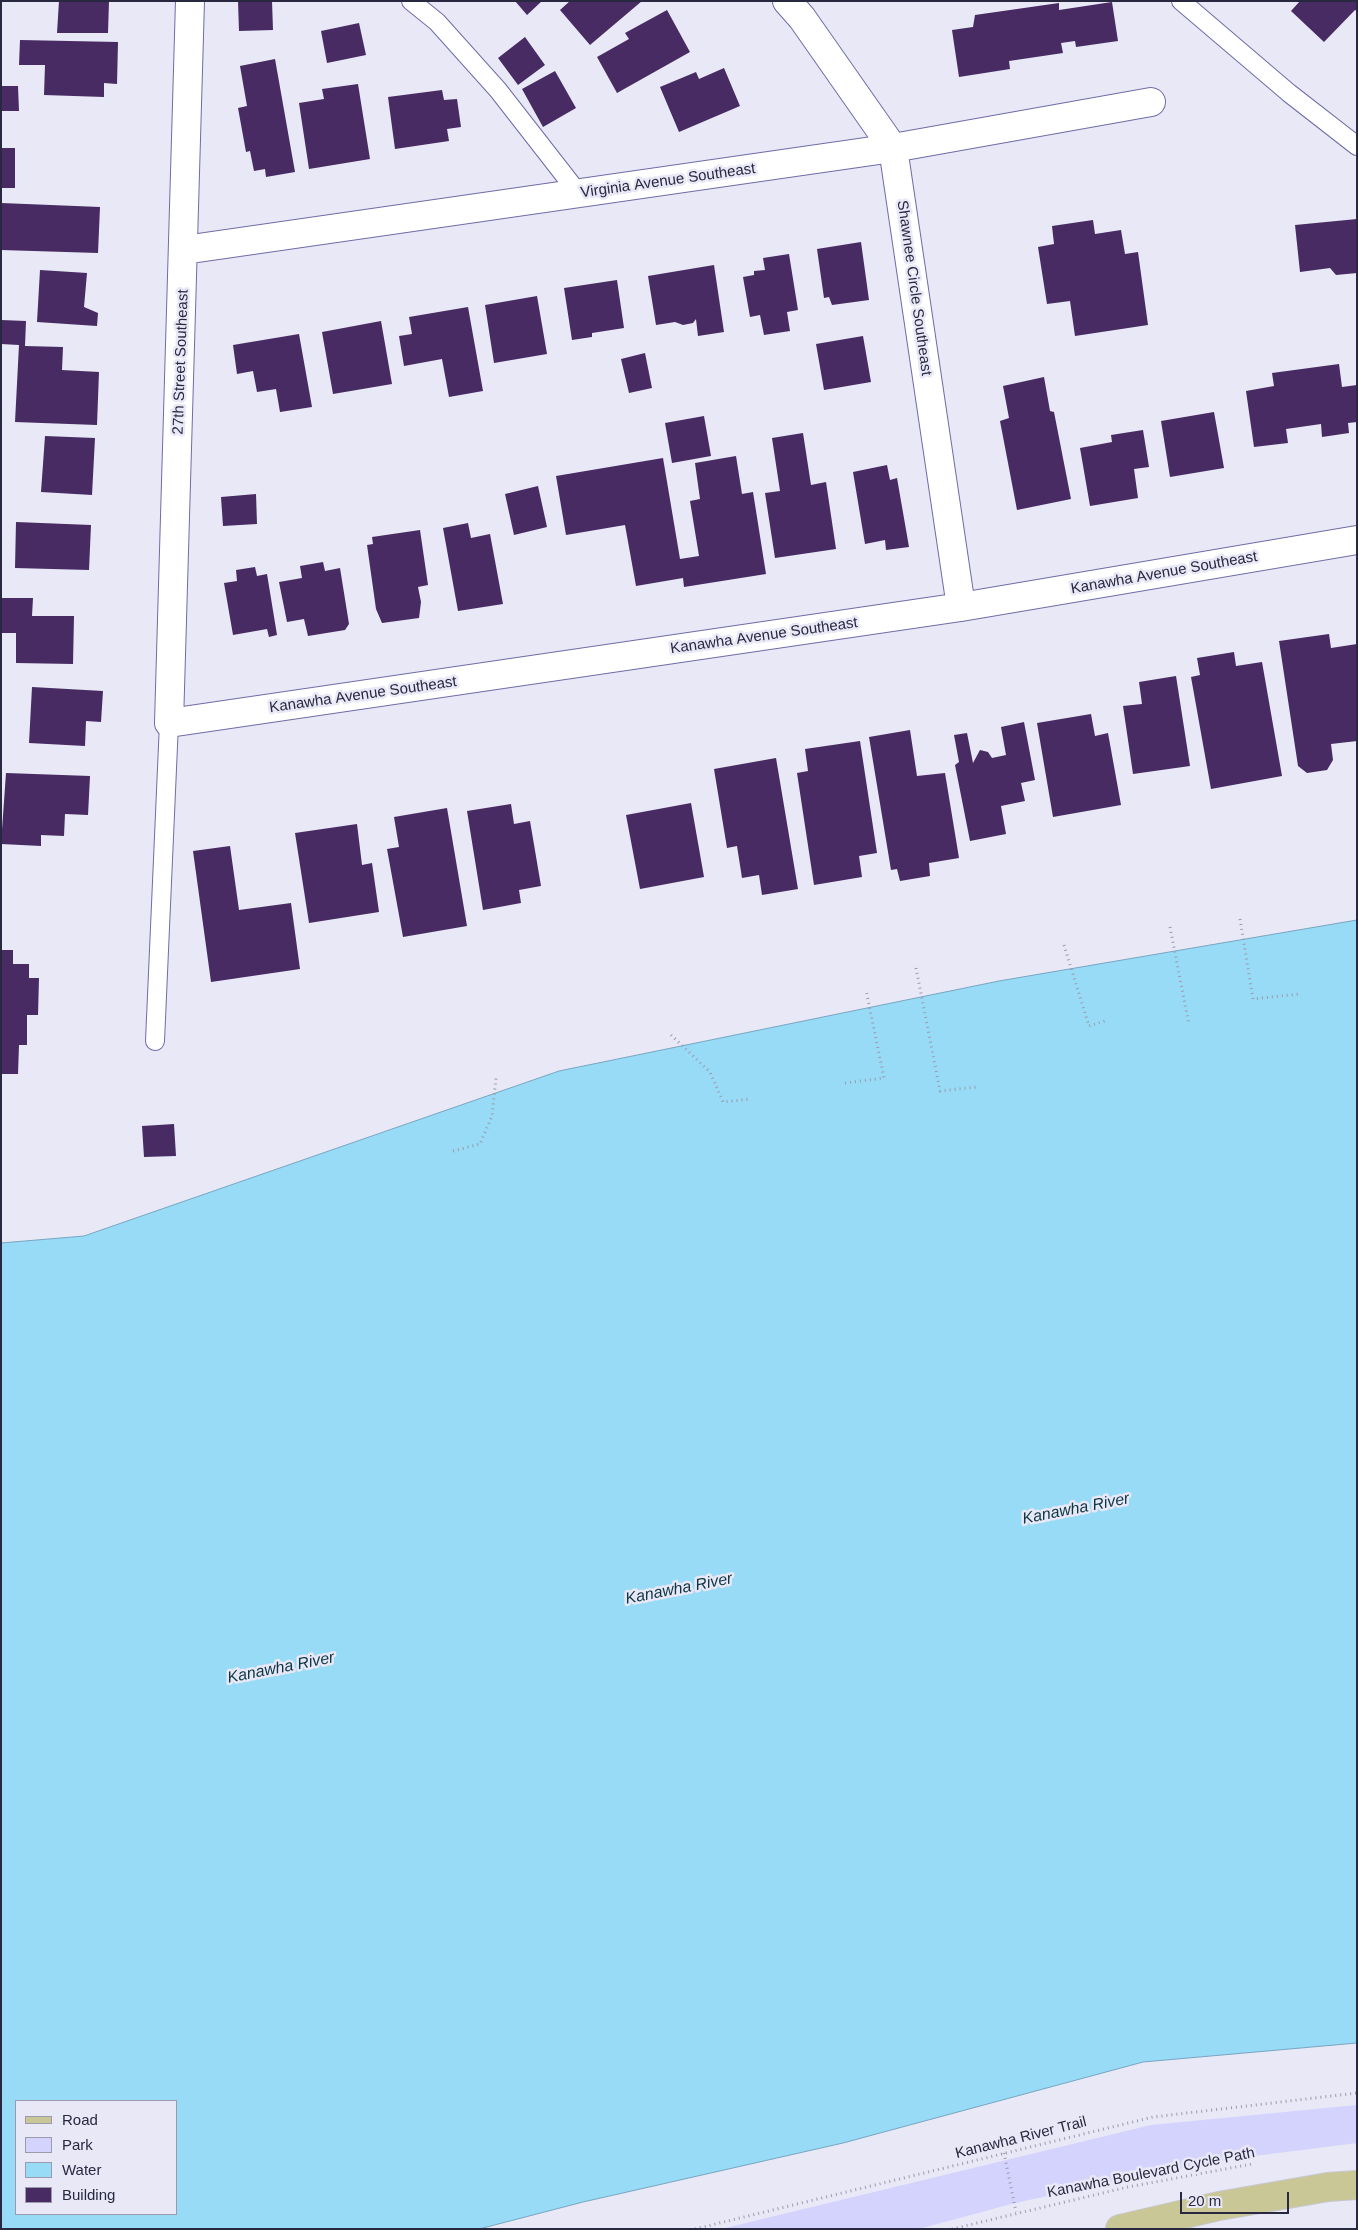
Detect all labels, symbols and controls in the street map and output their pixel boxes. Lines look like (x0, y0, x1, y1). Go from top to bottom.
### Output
street label: Virginia Avenue Southeast (579, 160, 757, 202)
street label: Shawnee Circle Southeast (893, 199, 935, 377)
street label: 27th Street Southeast (169, 289, 193, 435)
street label: Kanawha Avenue Southeast (1069, 548, 1259, 598)
street label: Kanawha Avenue Southeast (669, 614, 859, 658)
street label: Kanawha Avenue Southeast (268, 673, 458, 717)
water label: Kanawha River (1021, 1489, 1131, 1529)
water label: Kanawha River (624, 1569, 734, 1609)
water label: Kanawha River (226, 1648, 336, 1688)
legend (15, 2100, 178, 2215)
text: Road (62, 2111, 98, 2128)
street label: Kanawha River Trail (954, 2113, 1088, 2163)
text: Park (62, 2136, 93, 2153)
street label: Kanawha Boulevard Cycle Path (1046, 2144, 1256, 2202)
text: Water (62, 2161, 101, 2178)
scale bar (1183, 2182, 1292, 2214)
text: Building (62, 2186, 115, 2203)
text: 20 m (1188, 2192, 1221, 2209)

